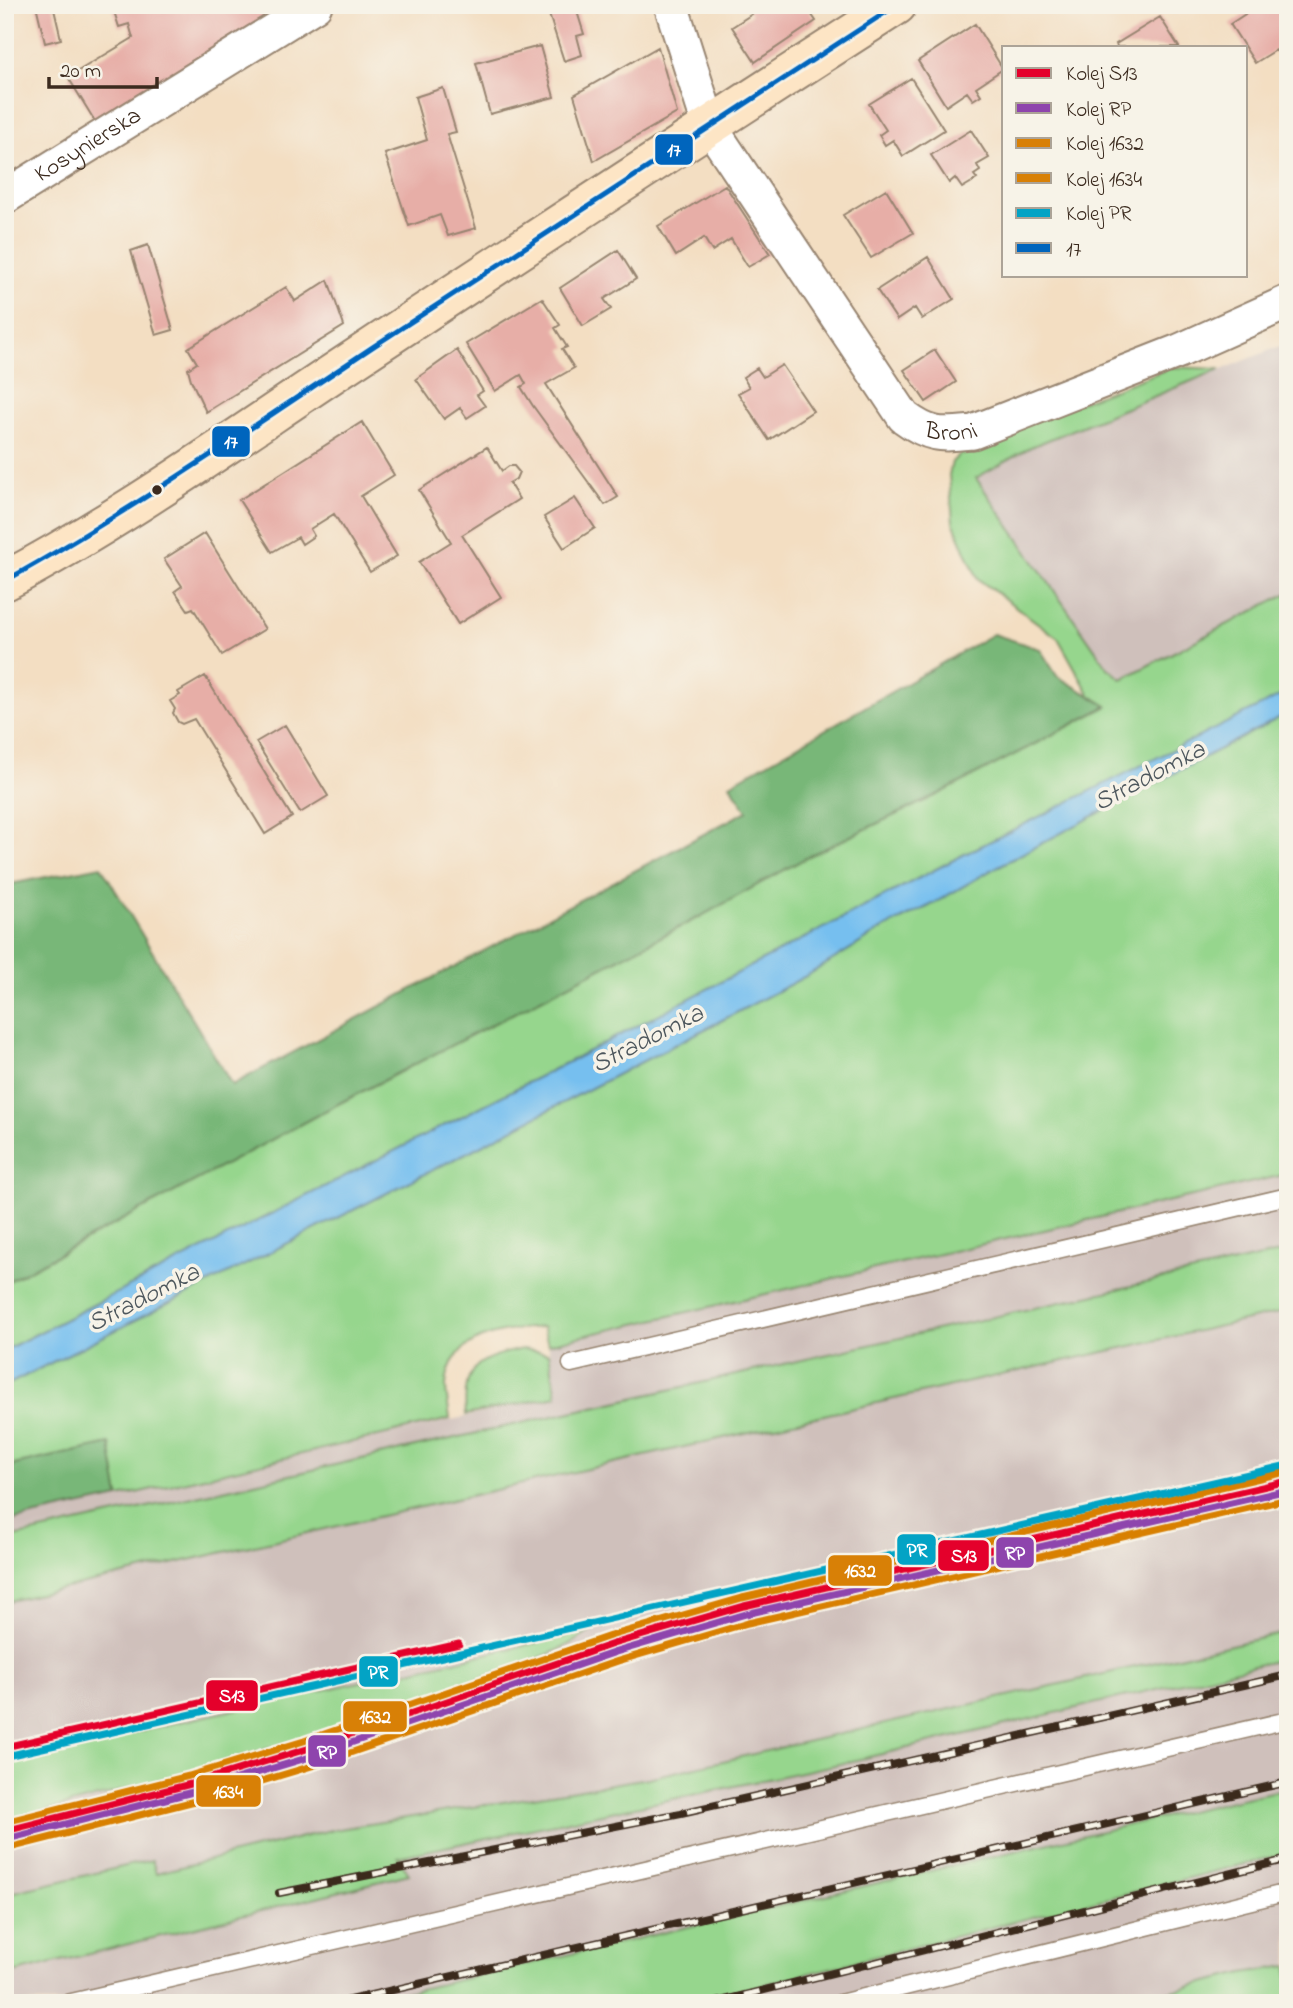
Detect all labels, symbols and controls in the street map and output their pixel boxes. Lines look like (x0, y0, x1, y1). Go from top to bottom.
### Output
scale bar (49, 46, 158, 90)
legend (1002, 46, 1248, 276)
text: 20 m (60, 57, 101, 87)
text: Kolej S13 (1066, 60, 1138, 90)
text: Kolej RP (1066, 96, 1131, 126)
street label: Kosynierska (28, 99, 148, 192)
text: Kolej 1632 (1066, 130, 1144, 160)
line badge: 17 (654, 133, 694, 166)
text: 17 (667, 138, 681, 165)
text: Kolej 1634 (1066, 166, 1142, 196)
text: Kolej PR (1066, 200, 1132, 230)
text: 17 (1066, 236, 1082, 266)
street label: Broni (920, 413, 983, 451)
line badge: 17 (211, 425, 251, 458)
text: 17 (224, 430, 238, 457)
unlabelled marker (150, 483, 164, 497)
water label: Stradomka (1088, 731, 1213, 822)
water label: Stradomka (585, 995, 712, 1084)
water label: Stradomka (81, 1254, 208, 1343)
line badge: PR (896, 1533, 937, 1566)
line badge: RP (995, 1536, 1035, 1569)
text: PR (907, 1538, 928, 1565)
line badge: S13 (937, 1539, 990, 1572)
text: RP (1005, 1541, 1025, 1568)
text: S13 (951, 1544, 977, 1571)
line badge: 1632 (827, 1554, 893, 1587)
text: 1632 (844, 1559, 876, 1586)
line badge: PR (358, 1655, 399, 1688)
text: PR (368, 1660, 389, 1687)
line badge: S13 (205, 1679, 259, 1712)
text: S13 (219, 1684, 245, 1711)
line badge: 1632 (342, 1700, 408, 1733)
text: 1632 (359, 1705, 391, 1732)
line badge: RP (307, 1734, 347, 1768)
text: RP (317, 1740, 337, 1767)
line badge: 1634 (195, 1774, 262, 1808)
text: 1634 (213, 1780, 243, 1807)

